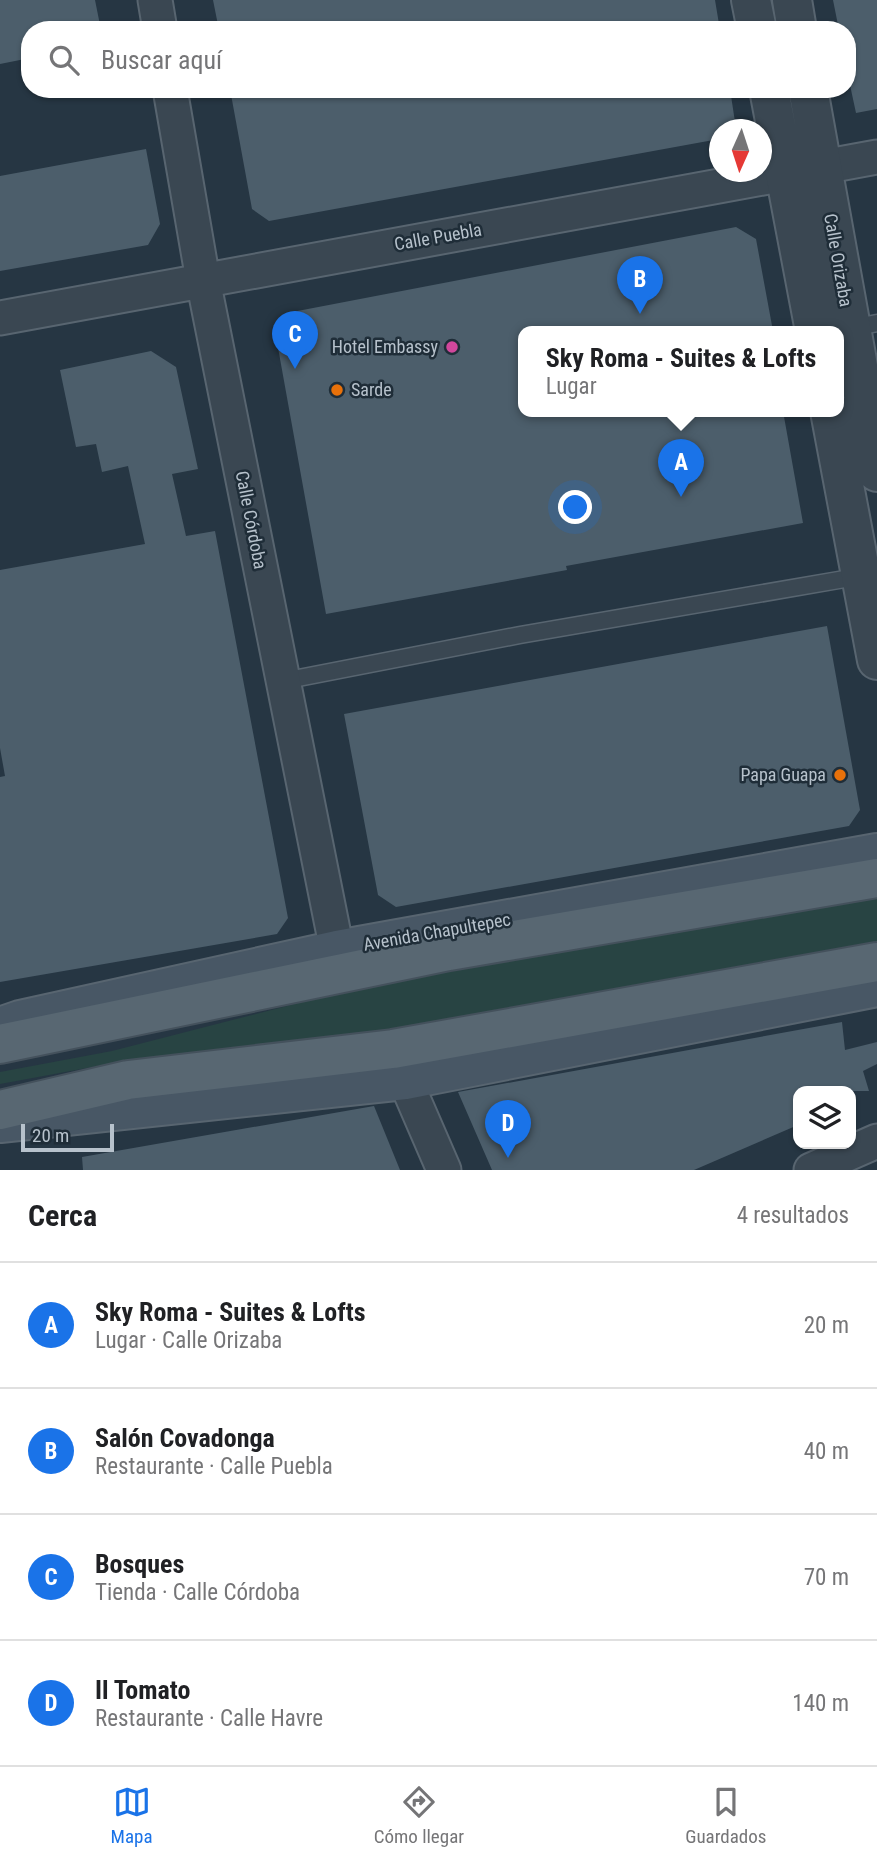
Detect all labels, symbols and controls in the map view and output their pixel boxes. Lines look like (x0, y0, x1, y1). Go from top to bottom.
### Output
search box (21, 21, 856, 98)
icon: search (45, 41, 83, 79)
text: Buscar aquí (101, 45, 222, 75)
north arrow (709, 119, 772, 182)
street label: Calle Orizaba (820, 212, 857, 308)
street label: Calle Puebla (393, 218, 483, 255)
pin: B (617, 256, 663, 314)
pin: C (272, 311, 318, 369)
popup (518, 326, 844, 417)
place label: Hotel Embassy (332, 336, 438, 357)
marker: Hotel Embassy (444, 339, 460, 355)
text: Sky Roma - Suites & Lofts (546, 343, 816, 373)
text: Lugar (546, 373, 597, 400)
place label: Sarde (351, 379, 392, 400)
marker: Sarde (329, 382, 345, 398)
pin: A (658, 439, 704, 497)
street label: Calle Córdoba (232, 469, 271, 571)
your location (558, 490, 592, 524)
place label: Papa Guapa (740, 764, 826, 785)
marker: Papa Guapa (832, 767, 848, 783)
street label: Avenida Chapultepec (362, 908, 512, 955)
map controls (793, 1086, 856, 1149)
button: layers (793, 1086, 856, 1149)
pin: D (485, 1100, 531, 1158)
scale bar (21, 1121, 114, 1153)
text: 20 m (32, 1124, 69, 1147)
text: Cerca (28, 1198, 97, 1233)
text: 4 resultados (737, 1202, 849, 1229)
text: Sky Roma - Suites & Lofts (95, 1297, 366, 1327)
text: A (44, 1312, 58, 1339)
text: 20 m (804, 1312, 849, 1339)
text: Lugar · Calle Orizaba (95, 1327, 282, 1354)
text: Salón Covadonga (95, 1423, 275, 1453)
text: B (45, 1438, 57, 1465)
text: 40 m (804, 1438, 849, 1465)
text: Restaurante · Calle Puebla (95, 1453, 333, 1480)
text: Bosques (95, 1549, 184, 1579)
text: C (44, 1564, 58, 1591)
text: 70 m (804, 1564, 849, 1591)
text: Tienda · Calle Córdoba (95, 1579, 300, 1606)
text: Il Tomato (95, 1675, 190, 1705)
text: D (45, 1690, 58, 1717)
text: 140 m (792, 1690, 849, 1717)
text: Restaurante · Calle Havre (95, 1705, 323, 1732)
tab: Mapa (111, 1783, 153, 1848)
tab: Cómo llegar (374, 1783, 464, 1848)
tab: Guardados (685, 1783, 766, 1848)

